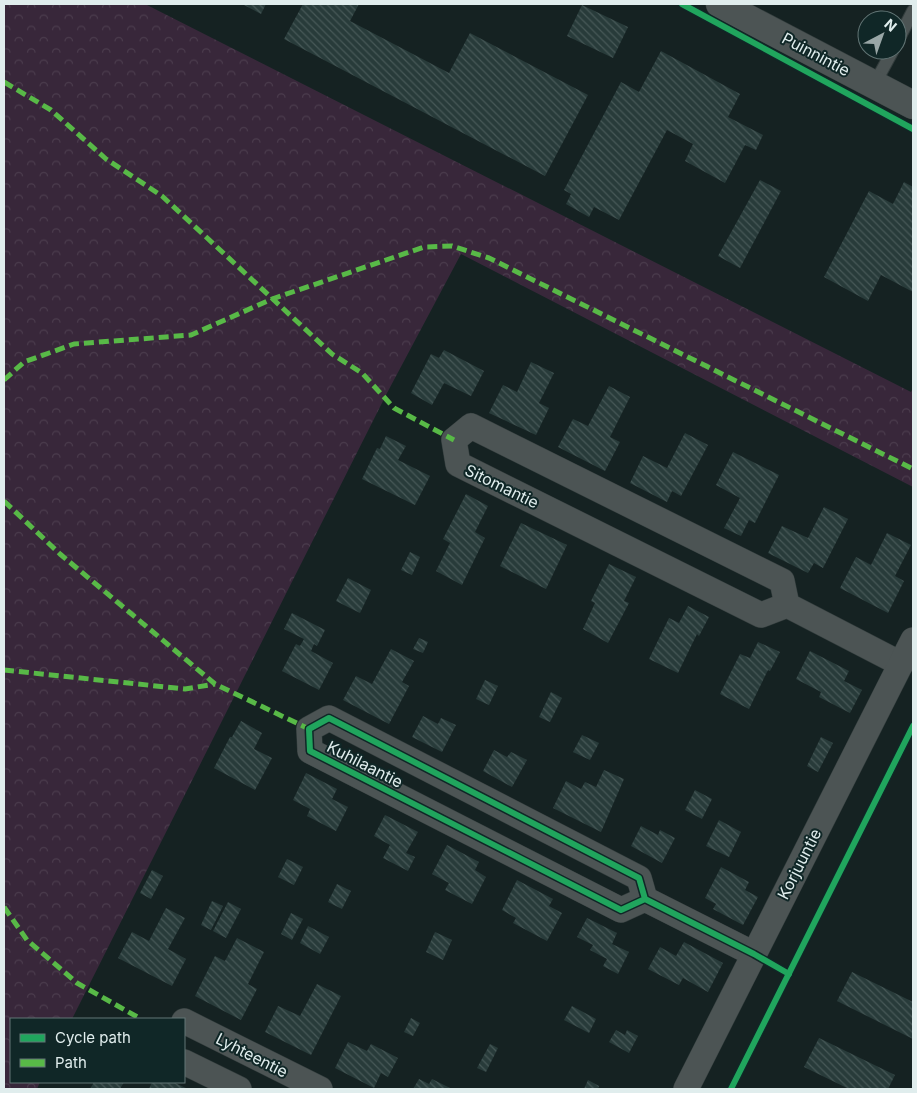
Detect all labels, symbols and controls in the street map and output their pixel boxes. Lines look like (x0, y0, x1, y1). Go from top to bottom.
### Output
north arrow (857, 10, 907, 60)
text: N (881, 15, 900, 35)
street label: Puinnintie (779, 28, 853, 80)
street label: Sitomantie (462, 460, 542, 512)
street label: Kuhilaantie (324, 736, 406, 792)
street label: Korjuuntie (773, 825, 825, 903)
legend (10, 1018, 185, 1083)
text: Cycle path (55, 1028, 131, 1047)
street label: Lyhteentie (213, 1028, 291, 1082)
text: Path (55, 1053, 87, 1072)

